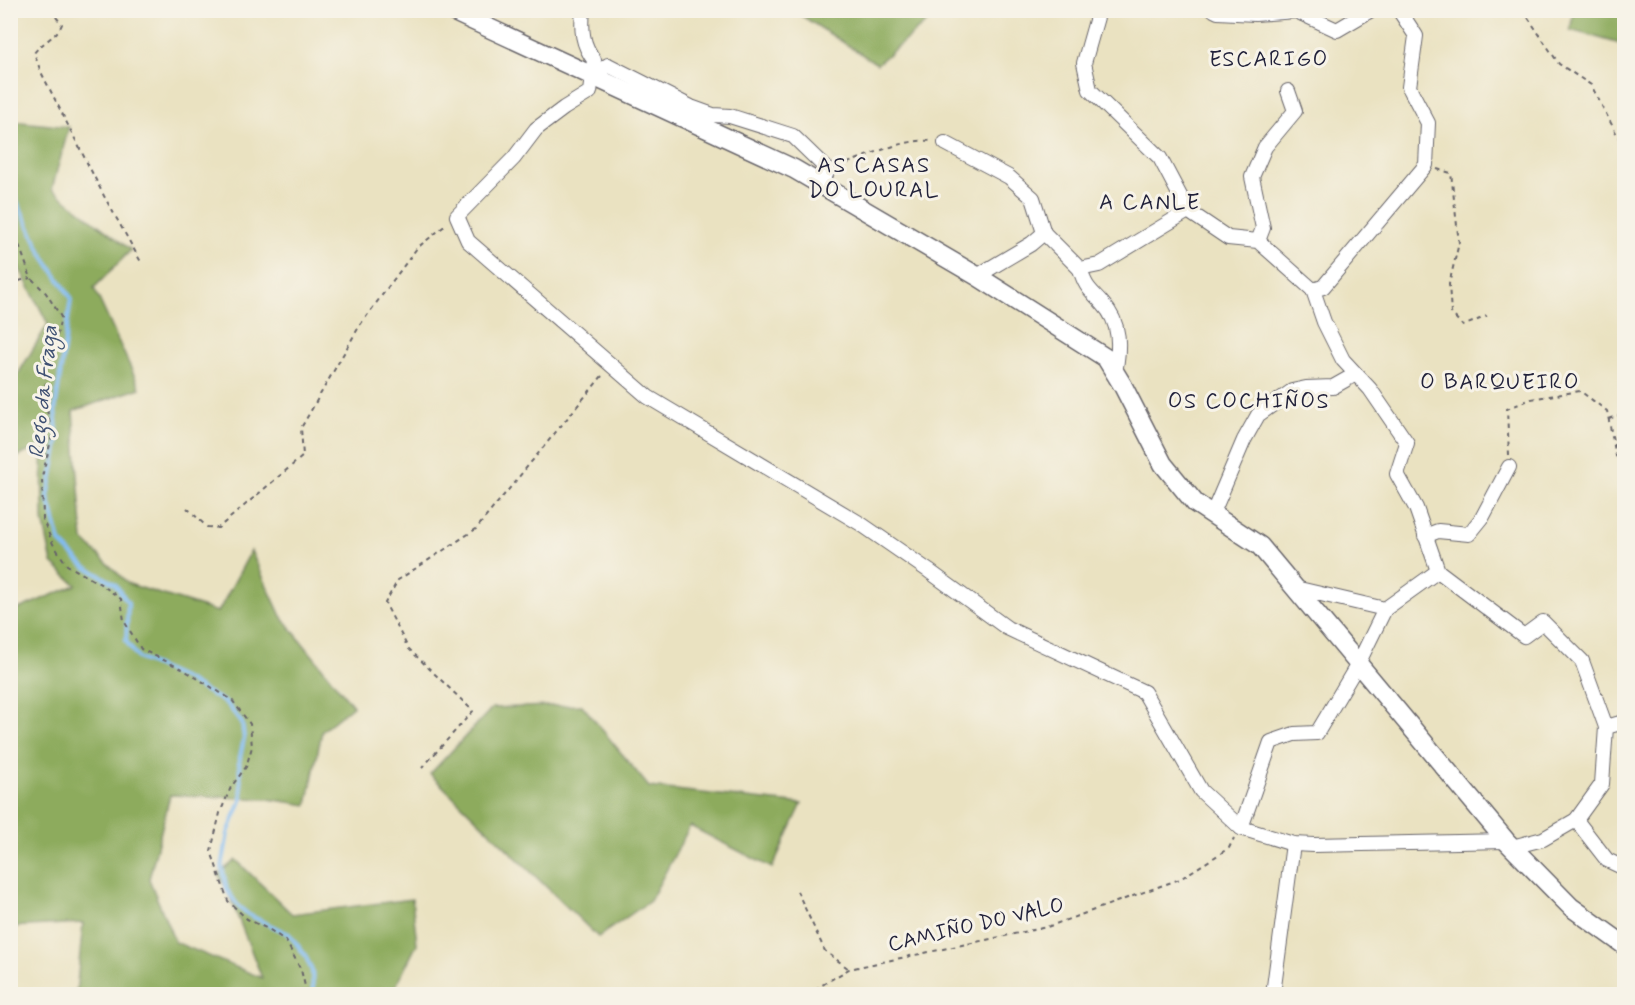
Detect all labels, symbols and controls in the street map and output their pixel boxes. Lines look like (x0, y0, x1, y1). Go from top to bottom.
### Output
district label: ESCARIGO (1209, 46, 1329, 74)
district label: AS CASAS DO LOURAL (808, 152, 940, 205)
district label: A CANLE (1099, 189, 1201, 217)
water label: Rego da Fraga (23, 324, 68, 460)
district label: O BARQUEIRO (1420, 369, 1580, 397)
district label: OS COCHIÑOS (1168, 388, 1330, 416)
street label: CAMIÑO DO VALO (885, 891, 1067, 959)

